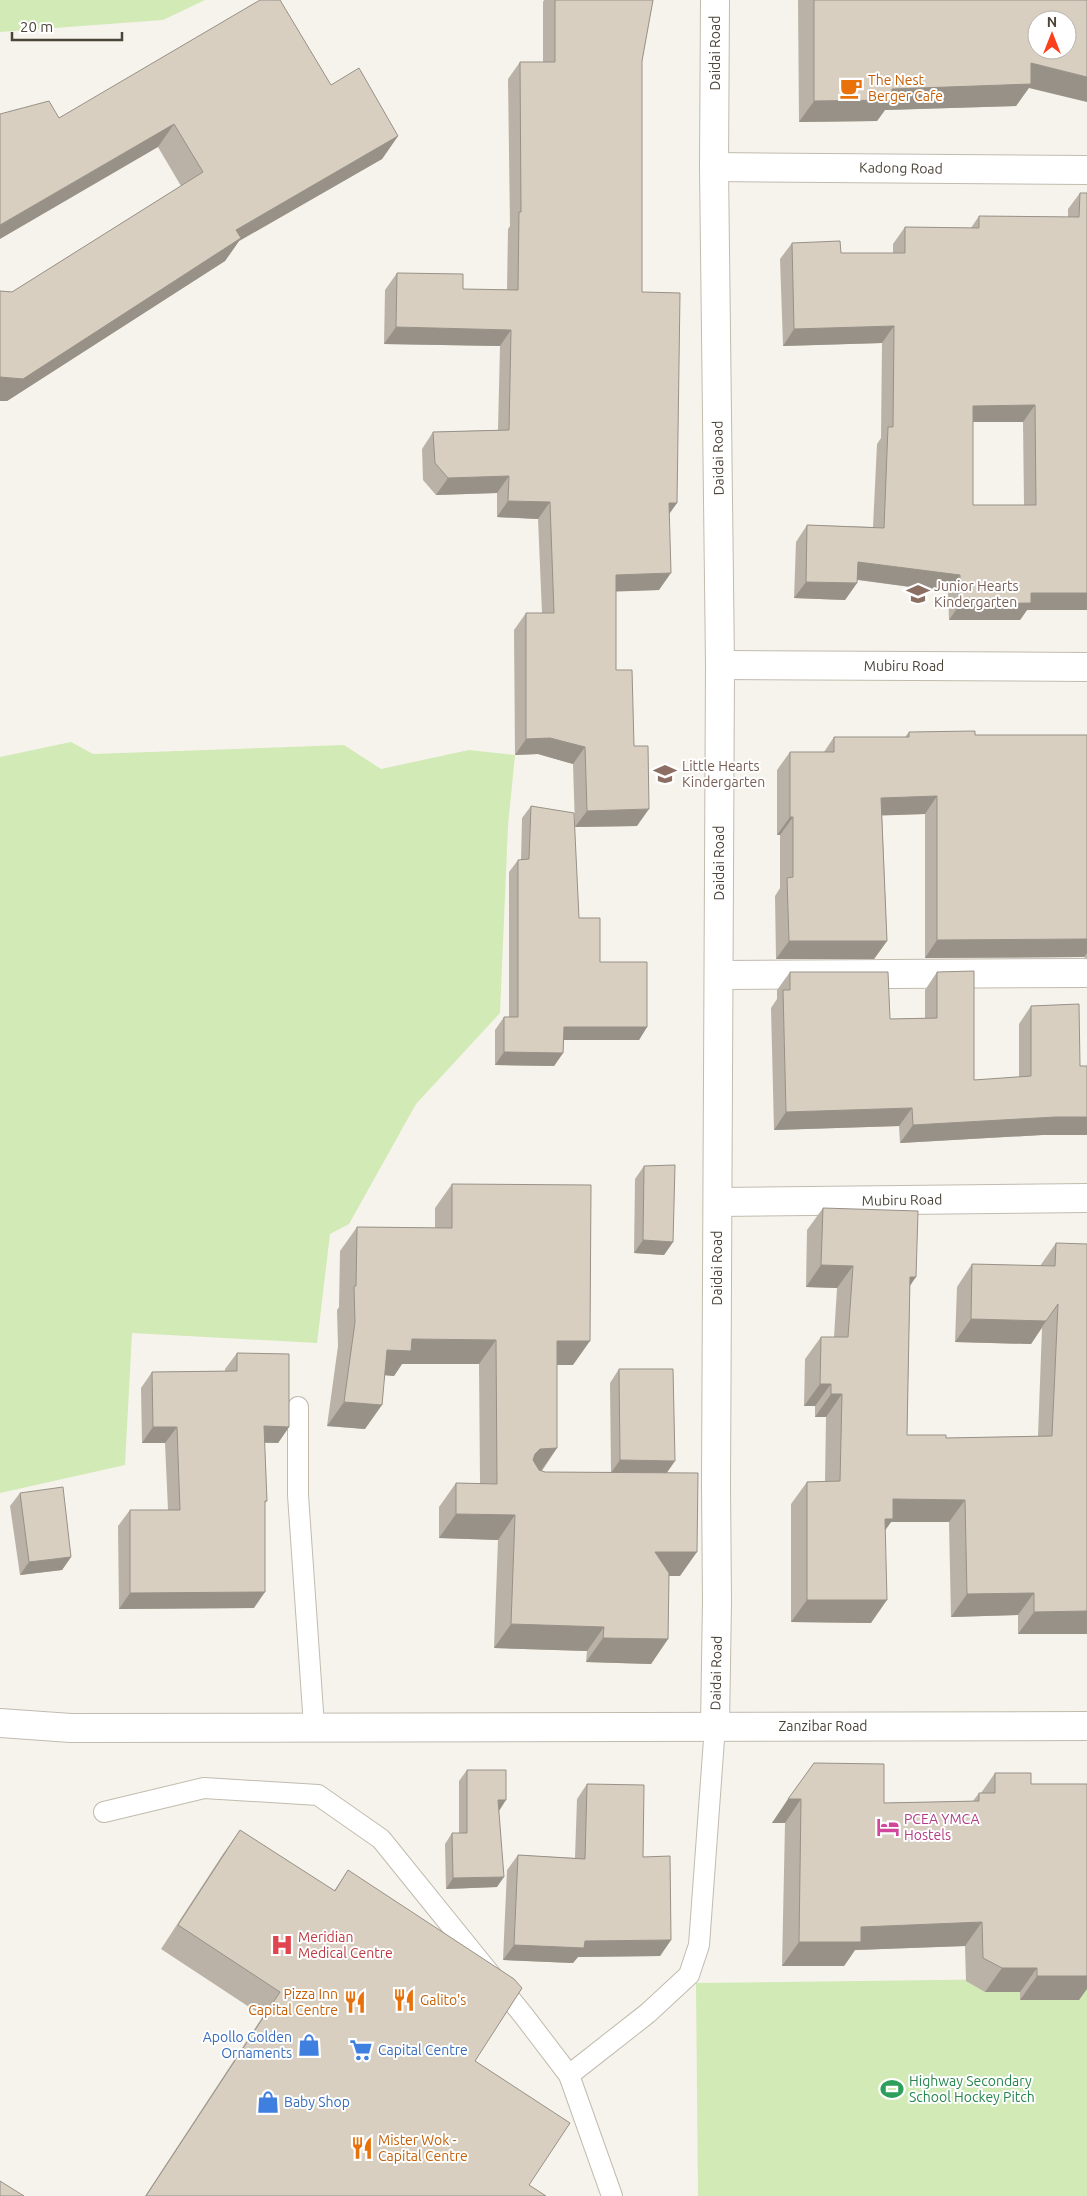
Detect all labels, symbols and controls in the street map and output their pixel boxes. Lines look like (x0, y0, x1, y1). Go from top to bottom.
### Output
scale bar (12, 10, 122, 42)
north arrow (1027, 10, 1077, 60)
text: N (1047, 14, 1057, 30)
street label: Daidai Road (707, 16, 723, 90)
text: 20 m (20, 18, 53, 35)
place label: The Nest Berger Cafe (868, 72, 943, 104)
cafe icon: The Nest Berger Cafe (838, 75, 864, 101)
street label: Kadong Road (859, 159, 943, 177)
street label: Daidai Road (709, 420, 727, 496)
place label: Junior Hearts Kindergarten (934, 578, 1019, 610)
school or university icon: Junior Hearts Kindergarten (905, 581, 931, 607)
street label: Mubiru Road (864, 658, 944, 674)
place label: Little Hearts Kindergarten (682, 758, 765, 790)
school or university icon: Little Hearts Kindergarten (652, 761, 678, 787)
street label: Daidai Road (711, 826, 727, 900)
street label: Mubiru Road (862, 1191, 942, 1209)
street label: Daidai Road (709, 1231, 725, 1305)
street label: Daidai Road (707, 1635, 725, 1711)
street label: Zanzibar Road (778, 1718, 868, 1734)
place label: PCEA YMCA Hostels (904, 1811, 980, 1843)
hotel icon: PCEA YMCA Hostels (875, 1814, 901, 1840)
place label: Meridian Medical Centre (298, 1929, 393, 1961)
hospital icon: Meridian Medical Centre (269, 1932, 295, 1958)
place label: Pizza Inn Capital Centre (248, 1986, 338, 2018)
restaurant icon: Galito's (391, 1987, 417, 2013)
restaurant icon: Pizza Inn Capital Centre (342, 1989, 368, 2015)
place label: Galito's (420, 1992, 466, 2008)
place label: Apollo Golden Ornaments (203, 2029, 292, 2061)
shop icon: Apollo Golden Ornaments (296, 2032, 322, 2058)
supermarket icon: Capital Centre (348, 2037, 374, 2063)
place label: Capital Centre (378, 2042, 468, 2058)
place label: Highway Secondary School Hockey Pitch (909, 2073, 1035, 2105)
sports icon: Highway Secondary School Hockey Pitch (879, 2076, 905, 2102)
shop icon: Baby Shop (255, 2089, 281, 2115)
place label: Baby Shop (284, 2094, 350, 2110)
place label: Mister Wok - Capital Centre (378, 2132, 468, 2164)
restaurant icon: Mister Wok - Capital Centre (349, 2135, 375, 2161)

